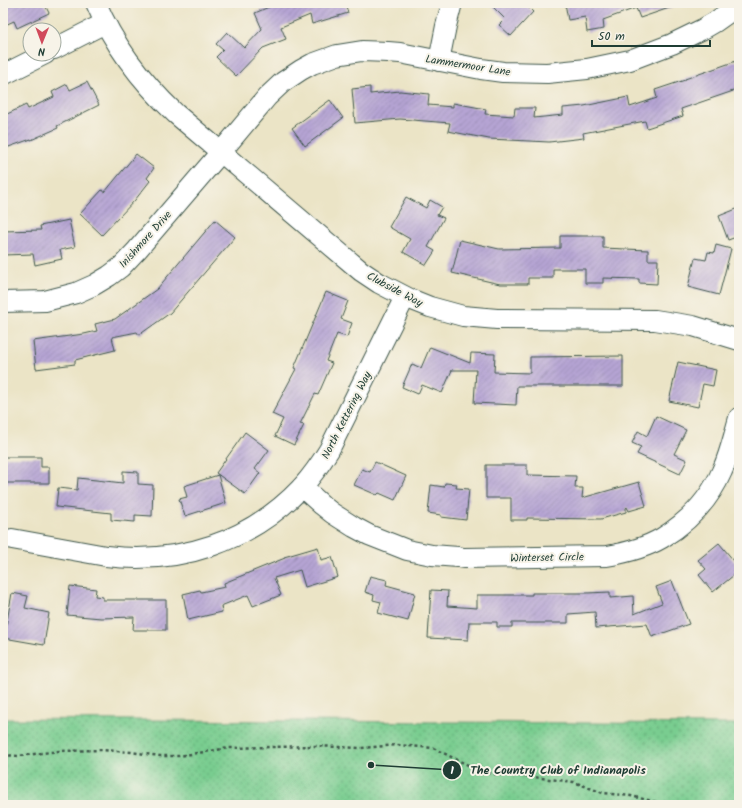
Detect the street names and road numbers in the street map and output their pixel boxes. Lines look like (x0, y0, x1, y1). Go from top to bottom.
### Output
street label: Lammermoor Lane (424, 50, 512, 82)
street label: Inishmore Drive (115, 207, 177, 273)
street label: Clubside Way (363, 268, 427, 313)
street label: North Kettering Way (317, 368, 377, 462)
street label: Winterset Circle (510, 548, 584, 568)

